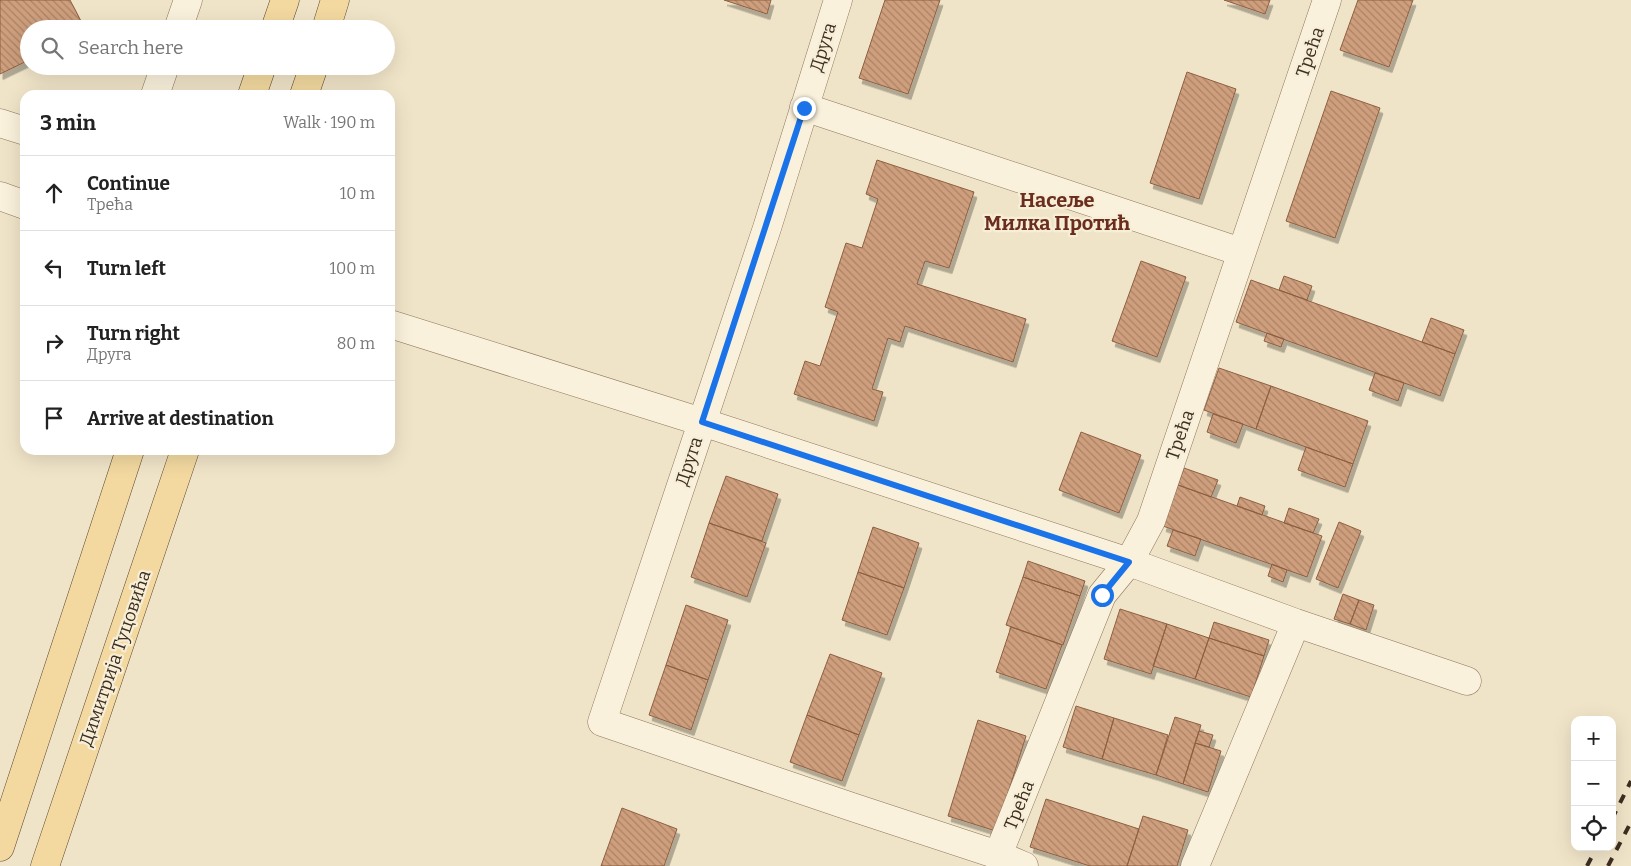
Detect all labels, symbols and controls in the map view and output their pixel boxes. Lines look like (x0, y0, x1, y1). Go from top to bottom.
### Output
search box (20, 20, 395, 75)
street label: Друга (805, 20, 841, 74)
street label: Трећа (1291, 24, 1329, 80)
icon: search (38, 34, 66, 62)
text: Search here (78, 36, 183, 59)
route end (793, 97, 816, 120)
text: 3 min (40, 110, 96, 136)
text: Walk · 190 m (283, 113, 375, 132)
text: Continue (87, 172, 170, 195)
icon: ahead (40, 179, 68, 207)
text: 10 m (340, 184, 375, 203)
district label: Насеље Милка Протић (984, 188, 1130, 235)
text: Трећа (87, 195, 133, 214)
icon: left (40, 254, 68, 282)
text: Turn left (87, 257, 166, 280)
text: 100 m (330, 259, 375, 278)
text: Turn right (87, 322, 180, 345)
icon: right (40, 329, 68, 357)
text: 80 m (337, 334, 375, 353)
text: Друга (87, 345, 131, 364)
icon: arrive (40, 404, 68, 432)
text: Arrive at destination (87, 407, 274, 430)
street label: Трећа (1161, 407, 1199, 463)
street label: Друга (671, 434, 707, 488)
street label: Димитрија Туцовића (75, 567, 155, 749)
route start (1091, 584, 1114, 607)
map controls (1571, 716, 1616, 851)
button: + (1571, 716, 1616, 761)
button: − (1571, 761, 1616, 806)
street label: Трећа (999, 777, 1039, 833)
button: locate (1571, 806, 1616, 851)

